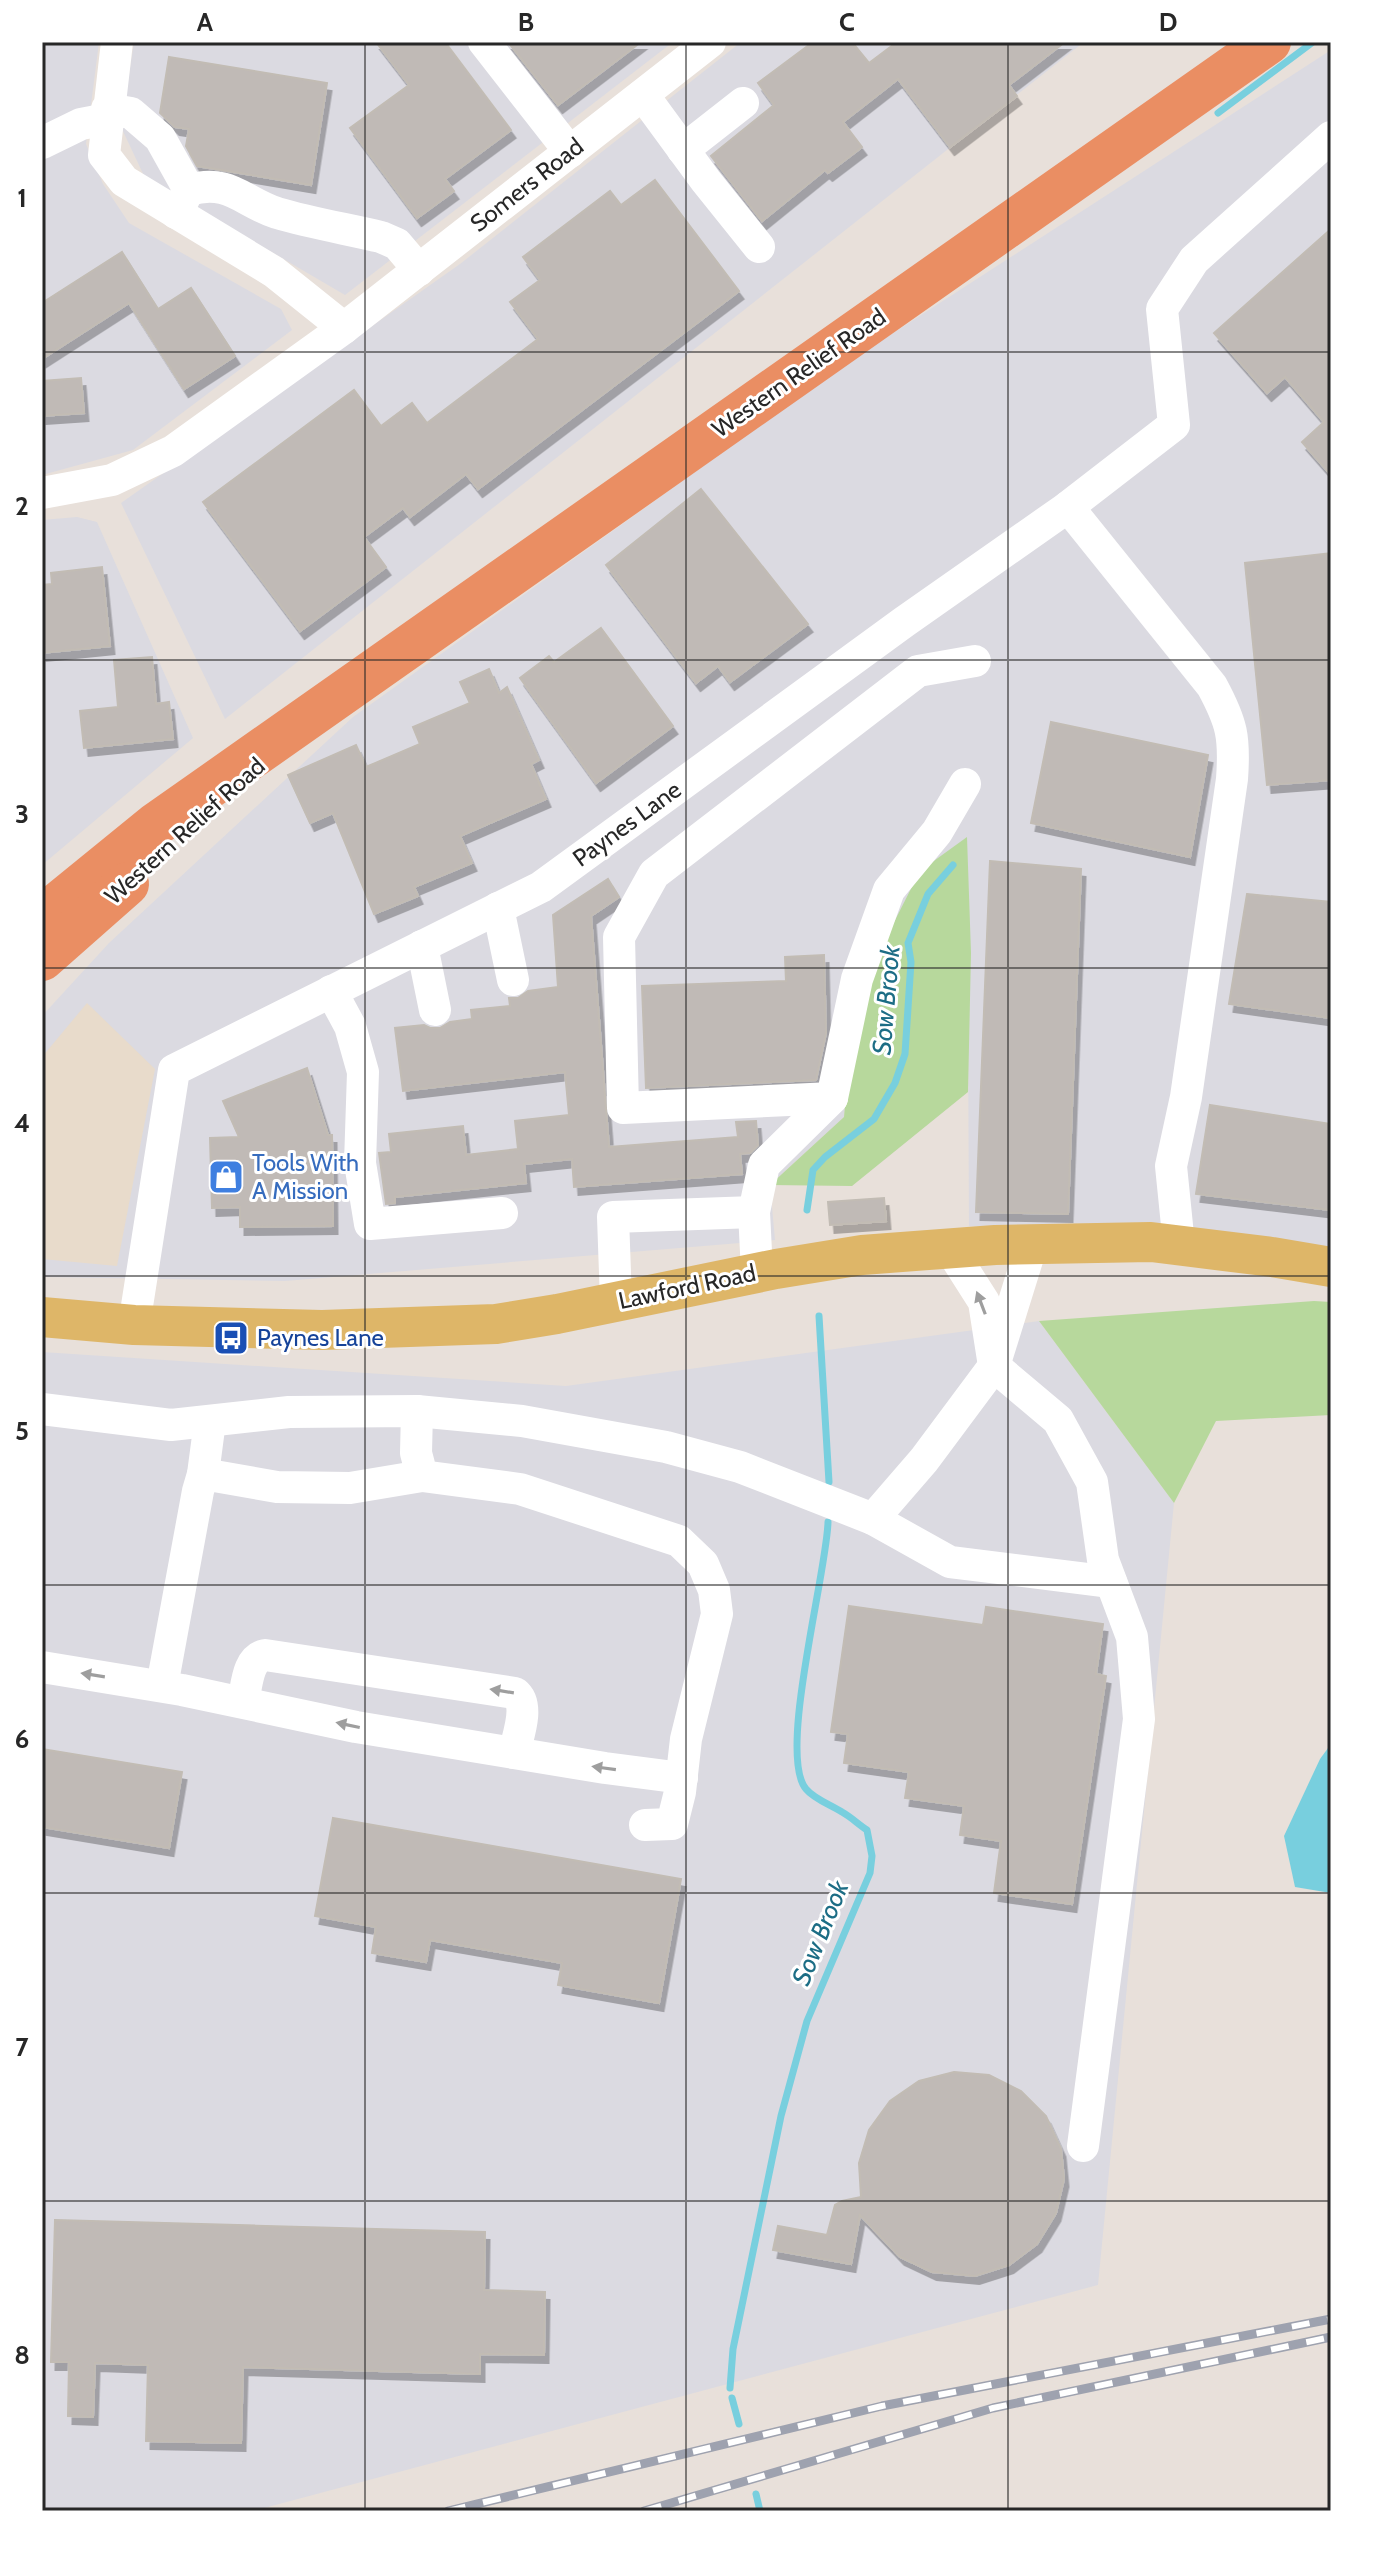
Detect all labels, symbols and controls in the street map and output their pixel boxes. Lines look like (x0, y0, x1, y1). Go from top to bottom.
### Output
text: A (197, 6, 214, 38)
text: B (518, 6, 534, 38)
text: C (839, 6, 855, 38)
text: D (1159, 6, 1177, 38)
street label: Somers Road (464, 131, 589, 238)
text: 1 (17, 182, 27, 214)
street label: Western Relief Road (706, 302, 891, 443)
text: 2 (15, 490, 29, 522)
street label: Western Relief Road (99, 751, 271, 910)
street label: Paynes Lane (567, 775, 687, 873)
text: 3 (15, 798, 29, 830)
water label: Sow Brook (865, 943, 907, 1056)
text: 4 (14, 1107, 30, 1139)
place label: Tools With A Mission (252, 1148, 359, 1205)
shop icon: Tools With A Mission (207, 1158, 245, 1196)
street label: Lawford Road (616, 1258, 758, 1315)
one-way arrow (974, 1291, 987, 1315)
bus stop icon: Paynes Lane (212, 1319, 250, 1357)
place label: Paynes Lane (257, 1323, 384, 1352)
text: 5 (15, 1415, 29, 1447)
one-way arrow (80, 1669, 105, 1681)
one-way arrow (489, 1684, 514, 1697)
one-way arrow (335, 1718, 360, 1730)
text: 6 (15, 1723, 29, 1755)
one-way arrow (591, 1761, 616, 1774)
water label: Sow Brook (785, 1875, 856, 1990)
text: 7 (15, 2031, 29, 2063)
text: 8 (14, 2339, 30, 2371)

